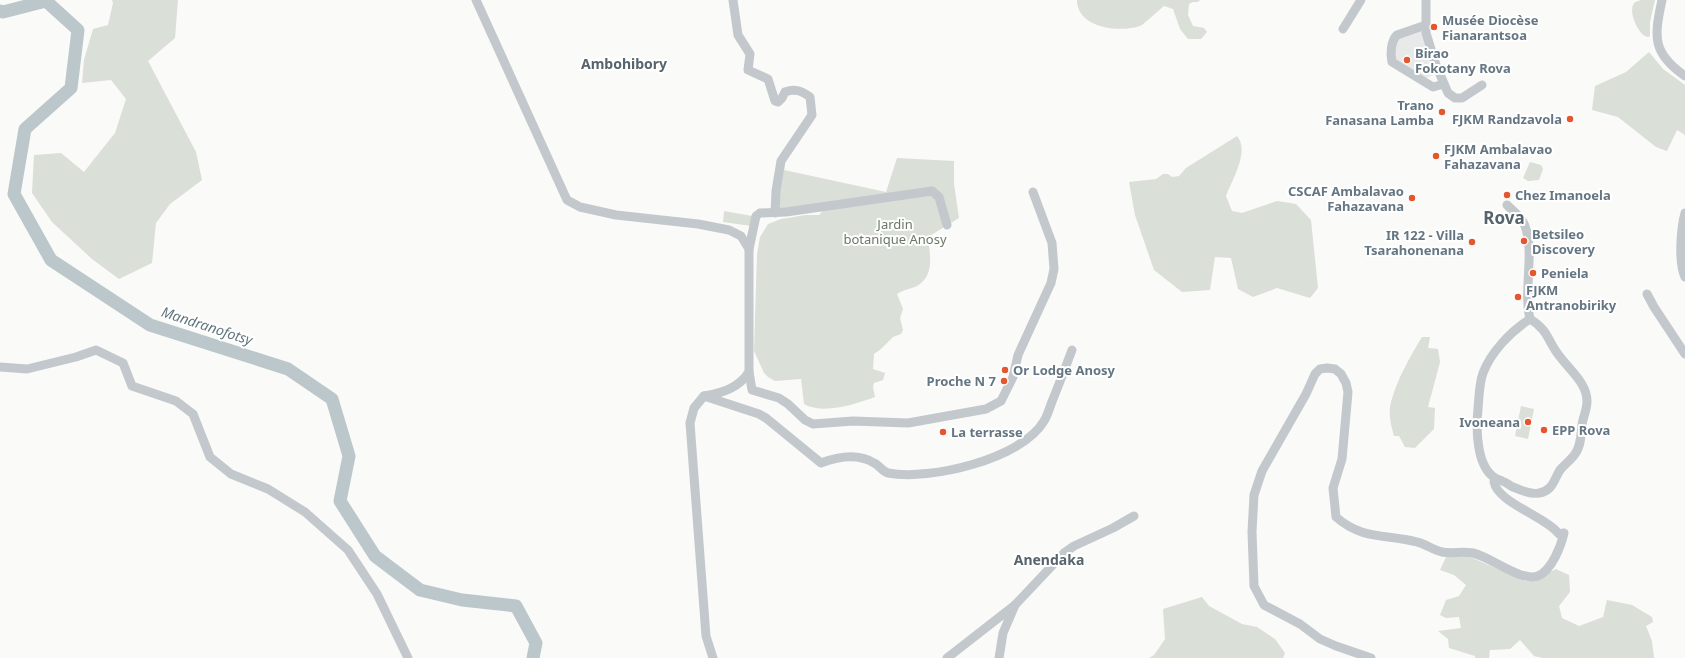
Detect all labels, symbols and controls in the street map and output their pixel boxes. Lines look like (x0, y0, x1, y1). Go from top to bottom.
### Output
place label: Musée Diocèse Fianarantsoa (1442, 11, 1539, 44)
marker: Musée Diocèse Fianarantsoa (1429, 22, 1439, 32)
place label: Birao Fokotany Rova (1415, 44, 1511, 77)
district label: Ambohibory (581, 54, 667, 73)
marker: Birao Fokotany Rova (1402, 55, 1412, 65)
place label: Trano Fanasana Lamba (1325, 96, 1434, 129)
marker: Trano Fanasana Lamba (1437, 107, 1447, 117)
place label: FJKM Randzavola (1452, 110, 1562, 128)
marker: FJKM Randzavola (1565, 114, 1575, 124)
place label: FJKM Ambalavao Fahazavana (1444, 140, 1552, 173)
marker: FJKM Ambalavao Fahazavana (1431, 151, 1441, 161)
place label: CSCAF Ambalavao Fahazavana (1288, 182, 1404, 215)
place label: Chez Imanoela (1515, 186, 1611, 204)
marker: Chez Imanoela (1502, 190, 1512, 200)
marker: CSCAF Ambalavao Fahazavana (1407, 193, 1417, 203)
district label: Rova (1483, 206, 1525, 229)
park label: Jardin botanique Anosy (843, 215, 947, 248)
place label: Betsileo Discovery (1532, 225, 1595, 258)
place label: IR 122 - Villa Tsarahonenana (1364, 226, 1464, 259)
marker: Betsileo Discovery (1519, 236, 1529, 246)
marker: IR 122 - Villa Tsarahonenana (1467, 237, 1477, 247)
place label: Peniela (1541, 264, 1589, 282)
marker: Peniela (1528, 268, 1538, 278)
place label: FJKM Antranobiriky (1526, 281, 1617, 314)
marker: FJKM Antranobiriky (1513, 292, 1523, 302)
water label: Mandranofotsy (159, 302, 257, 350)
place label: Or Lodge Anosy (1013, 361, 1116, 379)
marker: Or Lodge Anosy (1000, 365, 1010, 375)
place label: Proche N 7 (927, 372, 996, 390)
marker: Proche N 7 (999, 376, 1009, 386)
place label: Ivoneana (1459, 413, 1520, 431)
marker: Ivoneana (1523, 417, 1533, 427)
place label: EPP Rova (1552, 421, 1610, 439)
place label: La terrasse (951, 423, 1023, 441)
marker: EPP Rova (1539, 425, 1549, 435)
marker: La terrasse (938, 427, 948, 437)
district label: Anendaka (1014, 550, 1084, 569)

